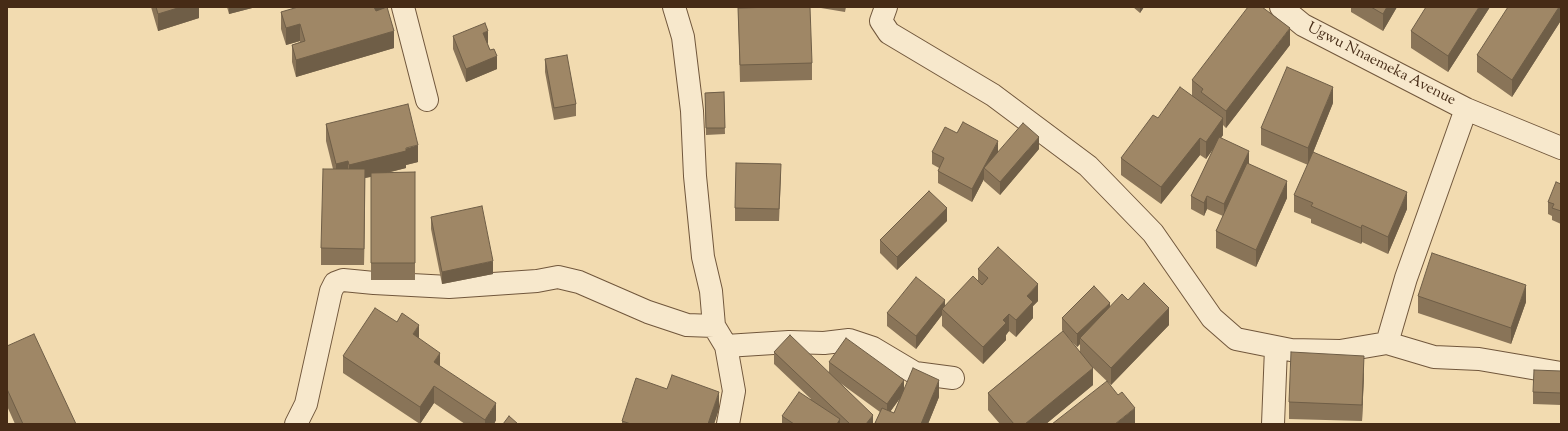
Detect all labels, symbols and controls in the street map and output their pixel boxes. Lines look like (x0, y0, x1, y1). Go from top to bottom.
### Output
street label: Ugwu Nnaemeka Avenue (1304, 20, 1458, 110)

